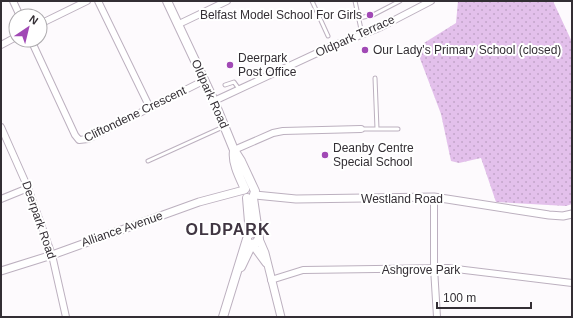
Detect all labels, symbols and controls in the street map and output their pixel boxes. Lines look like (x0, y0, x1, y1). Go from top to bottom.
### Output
north arrow (8, 8, 48, 48)
place label: Belfast Model School For Girls (200, 8, 362, 22)
marker: Belfast Model School For Girls (365, 10, 375, 20)
street label: Oldpark Terrace (313, 12, 397, 60)
text: N (27, 13, 40, 27)
place label: Our Lady's Primary School (closed) (373, 43, 561, 57)
marker: Our Lady's Primary School (closed) (360, 45, 370, 55)
place label: Deerpark Post Office (238, 51, 297, 79)
street label: Oldpark Road (189, 57, 231, 131)
marker: Deerpark Post Office (225, 60, 235, 70)
street label: Cliftondene Crescent (82, 83, 189, 145)
place label: Deanby Centre Special School (333, 141, 414, 169)
marker: Deanby Centre Special School (320, 150, 330, 160)
street label: Deerpark Road (19, 179, 59, 261)
street label: Westland Road (361, 192, 443, 206)
street label: Alliance Avenue (79, 208, 165, 249)
district label: OLDPARK (186, 221, 270, 238)
street label: Ashgrove Park (382, 263, 461, 277)
scale bar (437, 284, 531, 310)
text: 100 m (443, 291, 476, 305)

